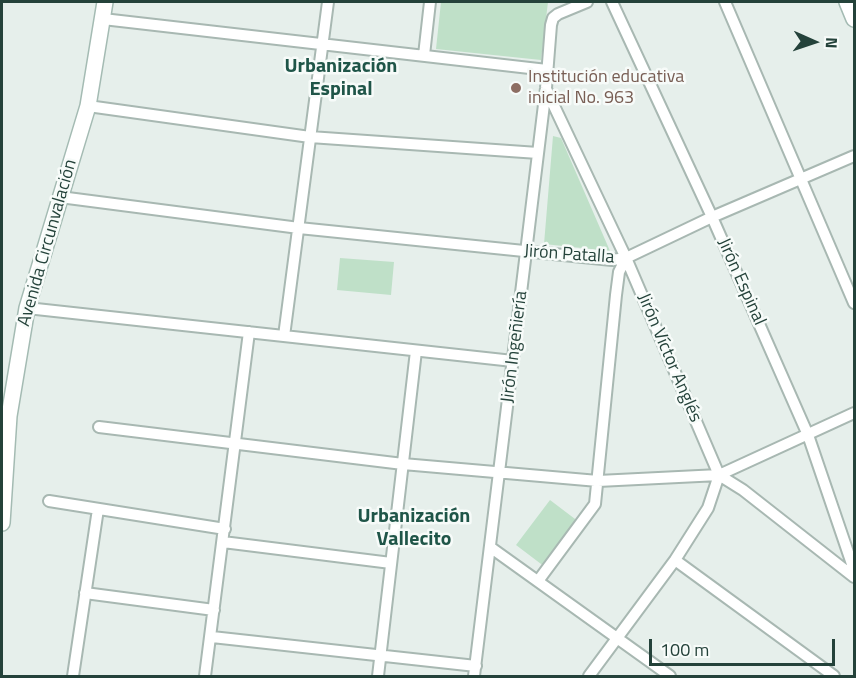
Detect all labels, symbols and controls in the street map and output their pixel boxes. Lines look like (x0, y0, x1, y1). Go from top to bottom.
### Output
north arrow (784, 12, 844, 72)
text: N (820, 37, 844, 49)
district label: Urbanización Espinal (285, 55, 397, 102)
place label: Institución educativa inicial No. 963 (528, 67, 684, 110)
marker: Institución educativa inicial No. 963 (509, 81, 523, 95)
street label: Avenida Circunvalación (14, 157, 82, 329)
street label: Jirón Espinal (712, 235, 770, 329)
street label: Jirón Patalla (523, 241, 615, 269)
street label: Jirón Ingeñiería (497, 290, 533, 404)
street label: Jirón Víctor Anglés (632, 290, 706, 426)
district label: Urbanización Vallecito (358, 505, 470, 552)
scale bar (652, 627, 838, 665)
text: 100 m (660, 636, 709, 663)

